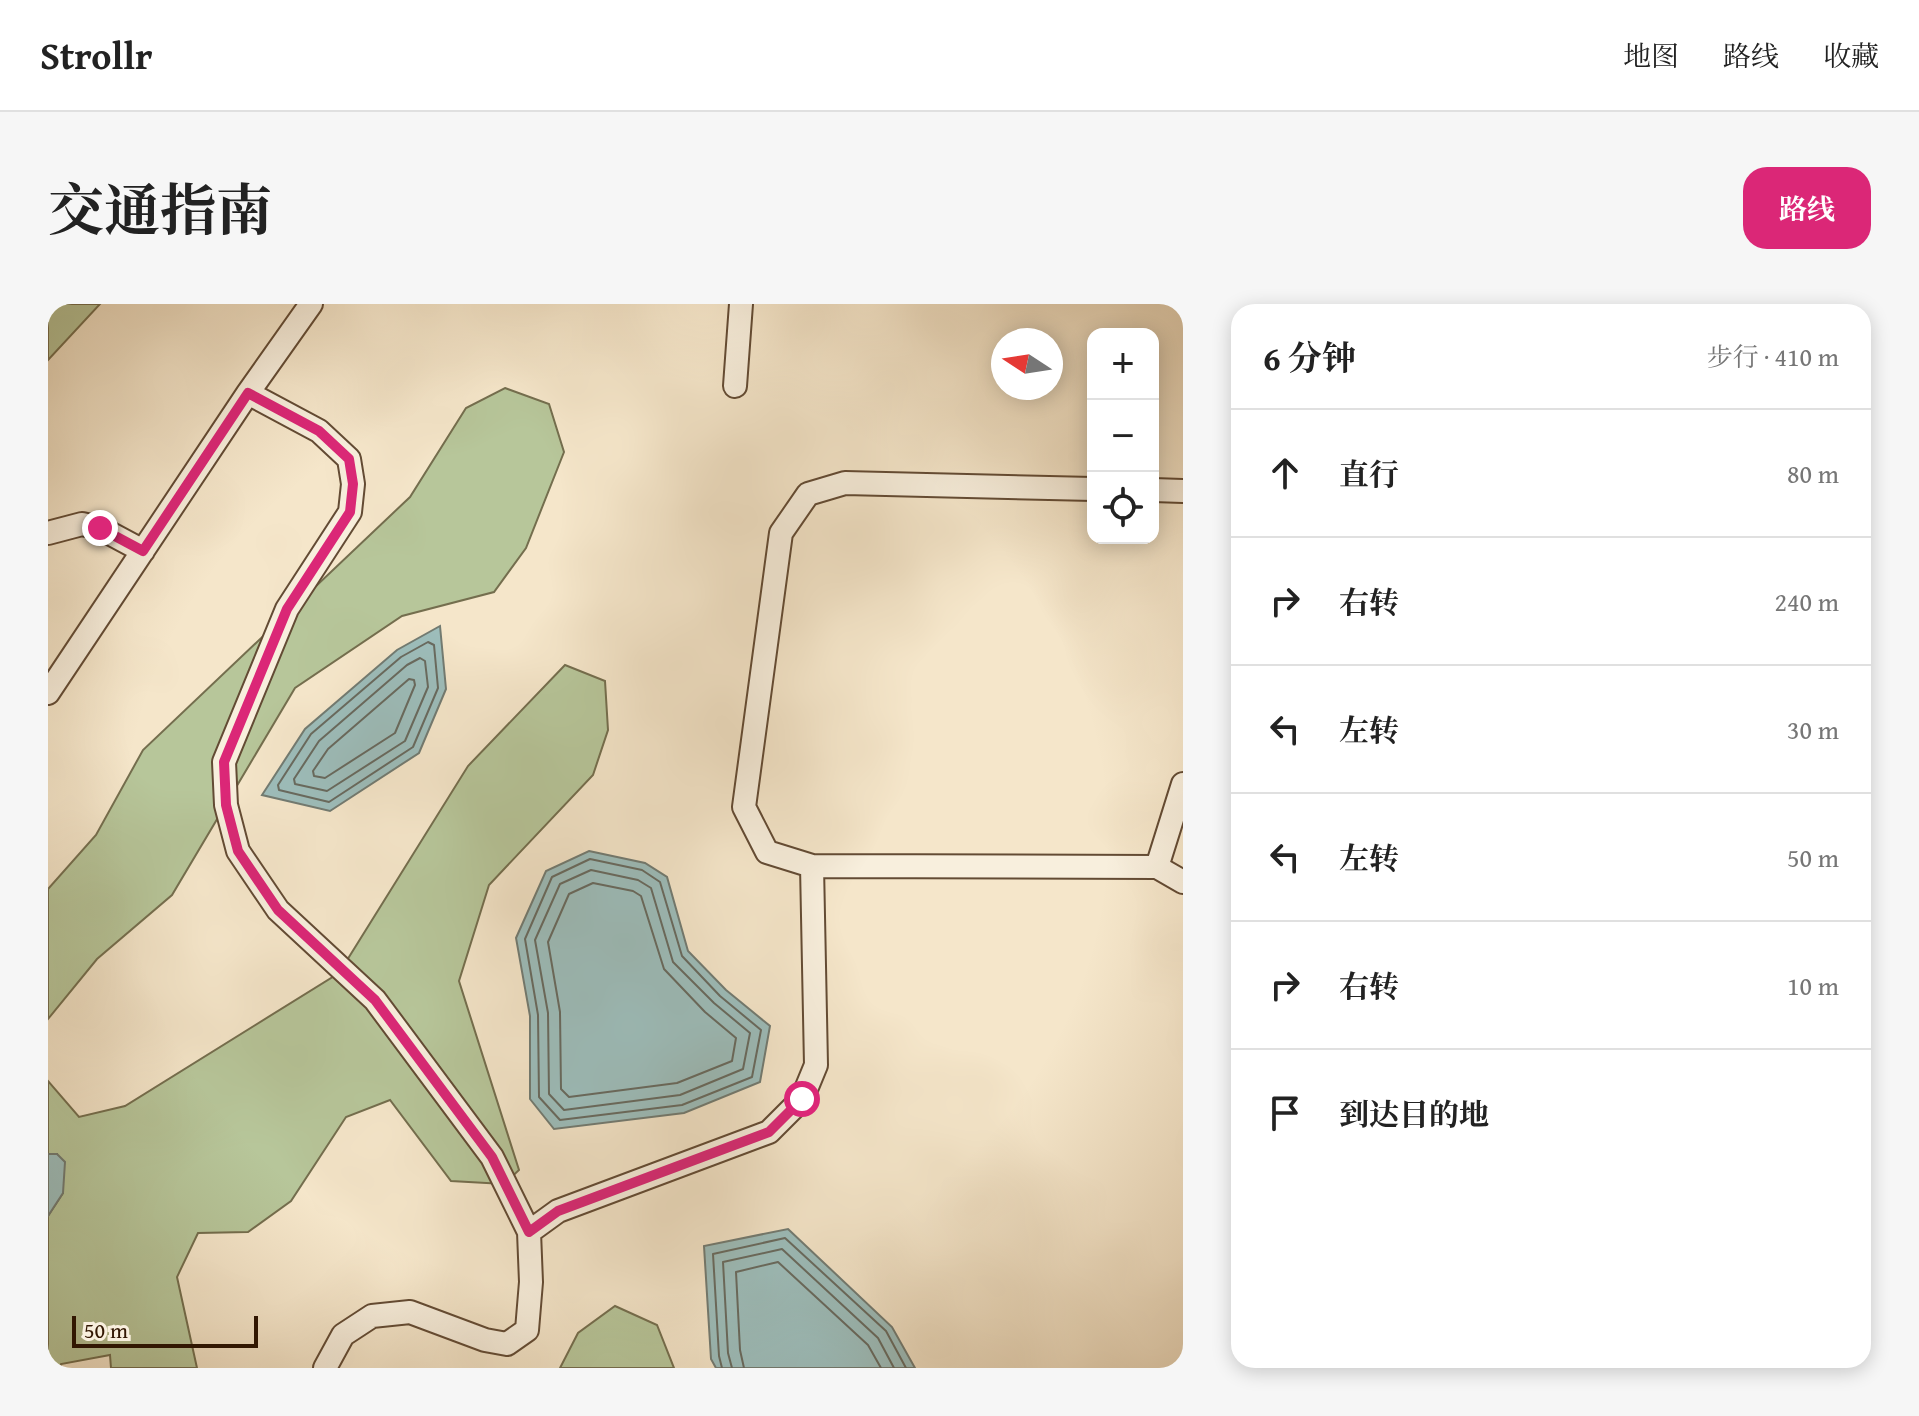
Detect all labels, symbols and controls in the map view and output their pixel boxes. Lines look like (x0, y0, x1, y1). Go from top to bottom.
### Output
text: Strollr (40, 27, 152, 83)
text: 地图 (1623, 35, 1679, 76)
text: 路线 (1723, 35, 1779, 76)
text: 收藏 (1823, 35, 1879, 76)
button: 路线 (1743, 167, 1871, 249)
text: 交通指南 (48, 168, 272, 251)
north arrow (991, 328, 1063, 400)
map controls (1087, 328, 1159, 544)
button: + (1087, 328, 1159, 400)
text: 6 分钟 (1263, 333, 1356, 382)
text: 步行 · 410 m (1707, 337, 1839, 376)
button: − (1087, 400, 1159, 472)
icon: ahead (1263, 451, 1307, 495)
text: 直行 (1339, 452, 1399, 496)
text: 80 m (1787, 454, 1839, 493)
button: locate (1087, 472, 1159, 544)
route end (82, 510, 118, 546)
icon: right (1263, 579, 1307, 623)
text: 右转 (1339, 580, 1399, 624)
text: 240 m (1774, 582, 1839, 621)
icon: left (1263, 707, 1307, 751)
text: 左转 (1339, 708, 1399, 752)
text: 30 m (1787, 710, 1839, 749)
icon: left (1263, 835, 1307, 879)
text: 左转 (1339, 836, 1399, 880)
text: 50 m (1787, 838, 1839, 877)
icon: right (1263, 963, 1307, 1007)
text: 右转 (1339, 964, 1399, 1008)
text: 10 m (1787, 966, 1839, 1005)
route start (784, 1081, 820, 1117)
icon: arrive (1263, 1091, 1307, 1135)
text: 到达目的地 (1339, 1092, 1489, 1136)
scale bar (72, 1312, 258, 1348)
text: 50 m (84, 1314, 128, 1346)

